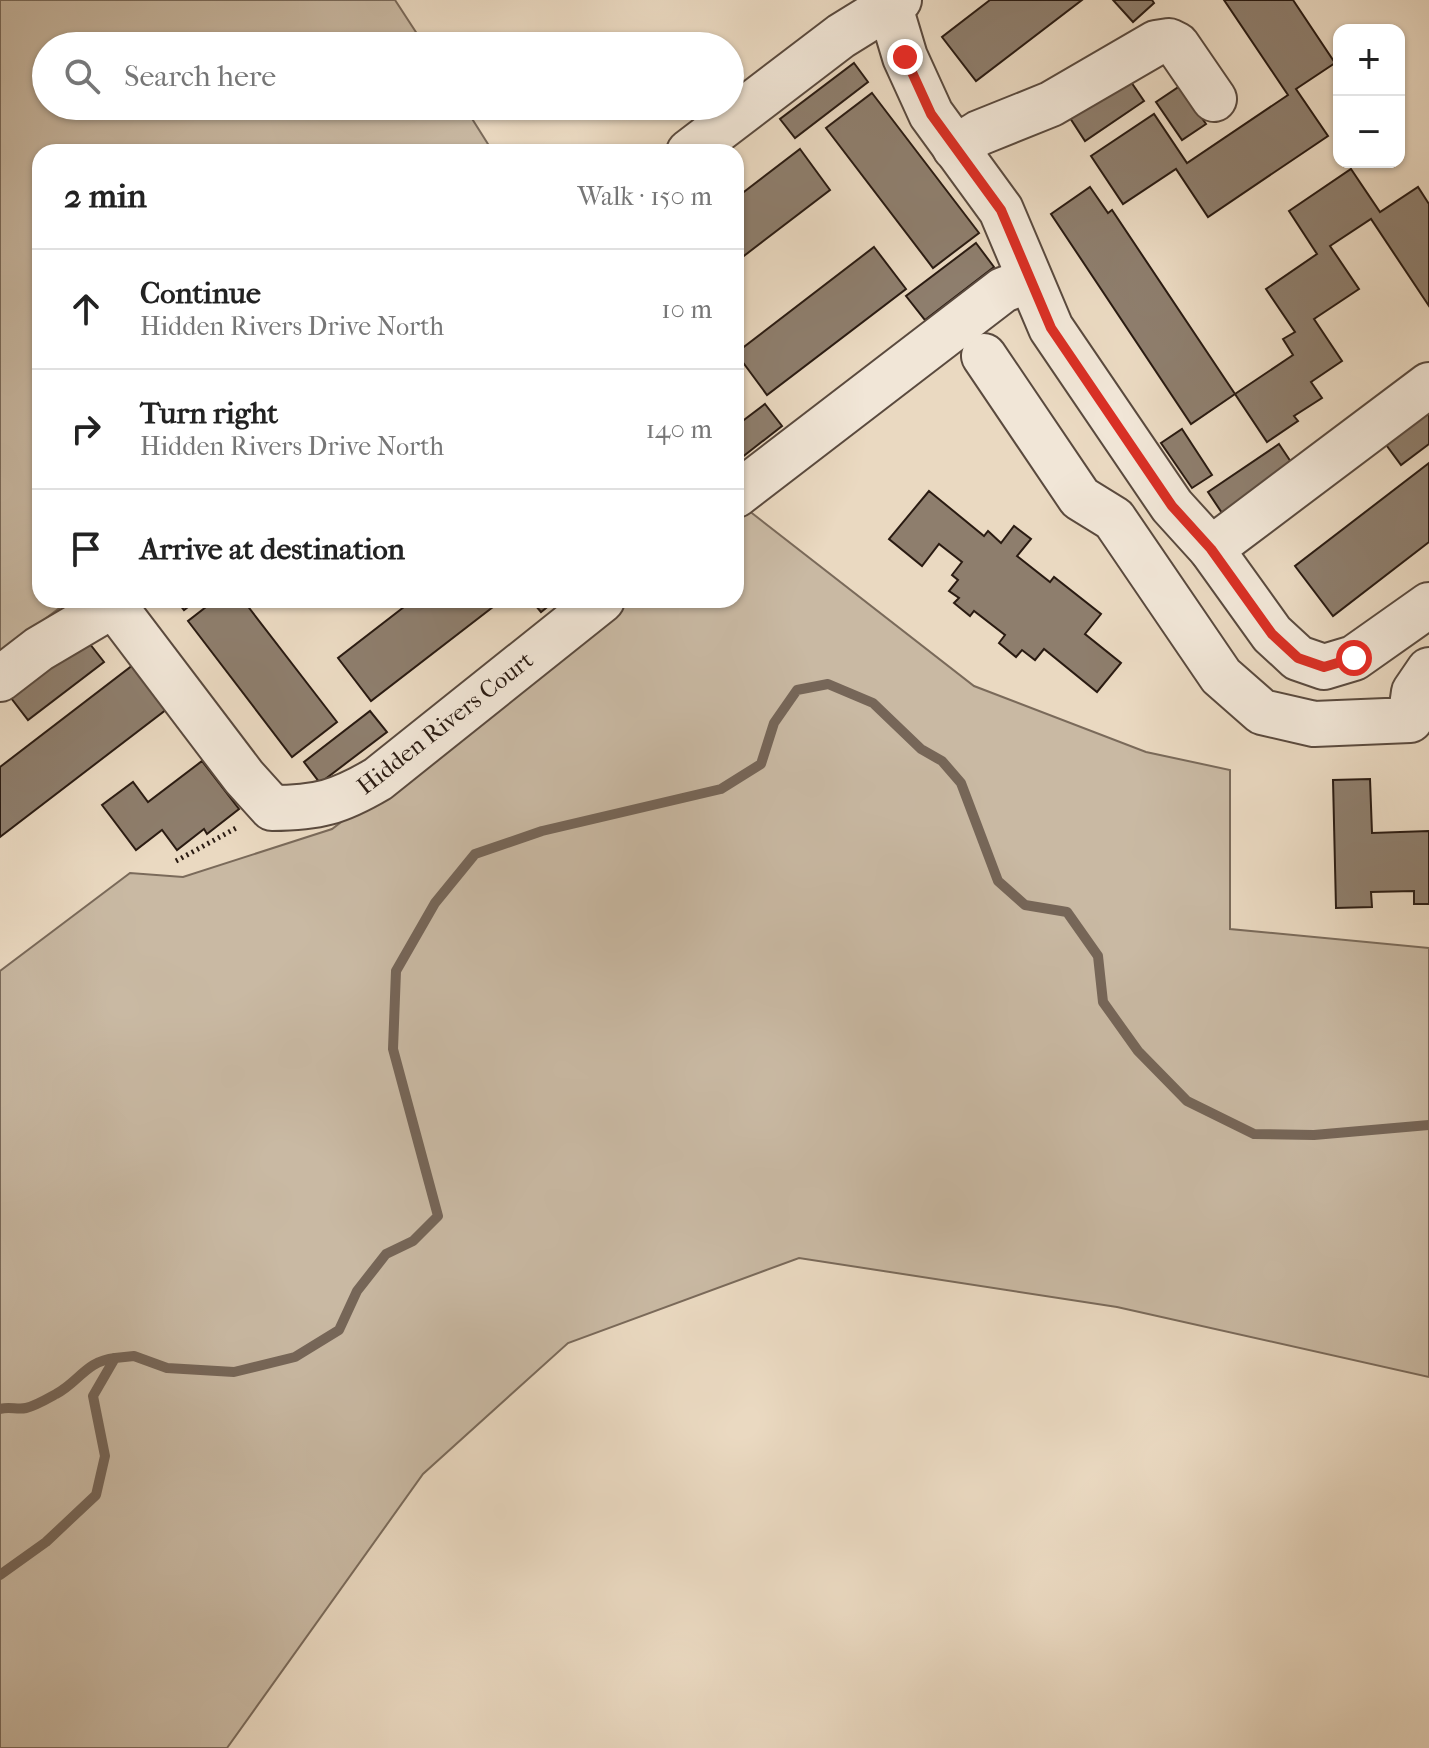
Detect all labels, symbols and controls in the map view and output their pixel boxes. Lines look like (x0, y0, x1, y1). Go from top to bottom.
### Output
map controls (1333, 24, 1405, 168)
button: + (1333, 24, 1405, 96)
search box (32, 32, 744, 120)
route end (887, 39, 923, 75)
icon: search (60, 54, 104, 98)
text: Search here (124, 59, 276, 94)
button: − (1333, 96, 1405, 168)
text: 2 min (64, 176, 147, 216)
text: Walk · 150 m (577, 181, 712, 212)
text: Continue (140, 276, 261, 311)
icon: ahead (64, 287, 108, 331)
text: 10 m (661, 294, 712, 325)
text: Hidden Rivers Drive North (140, 311, 444, 342)
text: Turn right (140, 396, 278, 431)
icon: right (64, 407, 108, 451)
text: 140 m (646, 414, 712, 445)
text: Hidden Rivers Drive North (140, 431, 444, 462)
icon: arrive (64, 527, 108, 571)
text: Arrive at destination (140, 532, 405, 567)
route start (1336, 640, 1372, 676)
street label: Hidden Rivers Court (352, 645, 539, 800)

